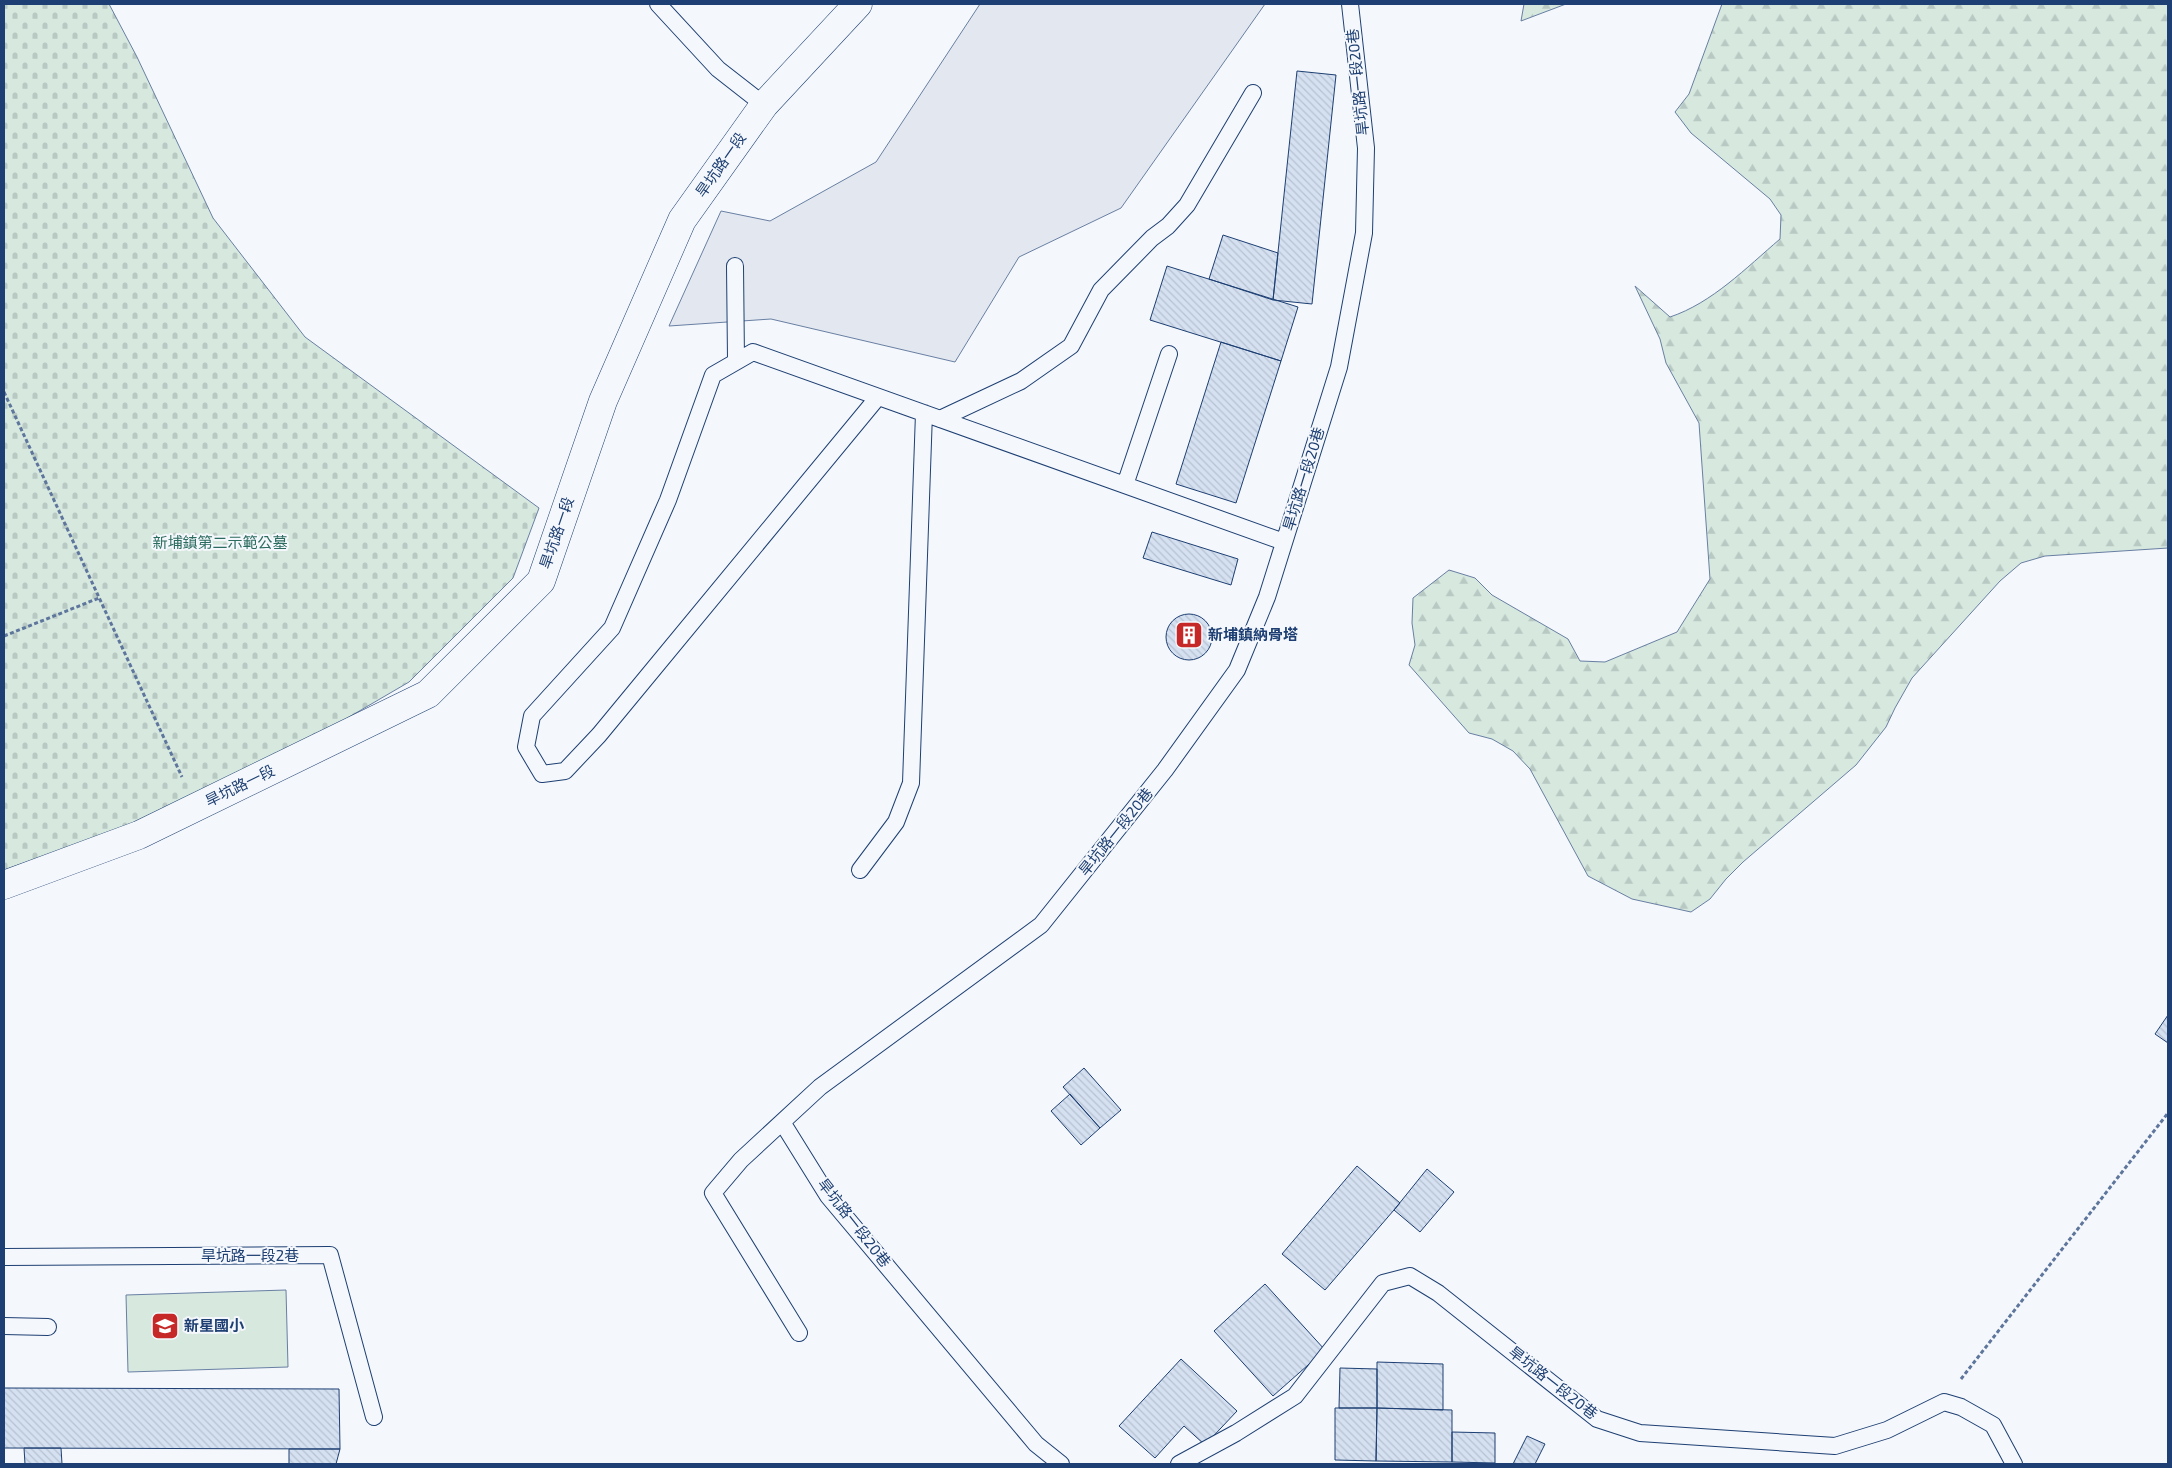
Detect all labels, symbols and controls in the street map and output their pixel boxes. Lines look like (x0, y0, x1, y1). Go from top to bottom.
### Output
street label: 旱坑路一段20巷 (1342, 28, 1372, 136)
street label: 旱坑路一段 (691, 129, 749, 200)
street label: 旱坑路一段20巷 (1279, 425, 1327, 533)
street label: 旱坑路一段 (535, 494, 577, 571)
park label: 新埔鎮第二示範公墓 (152, 533, 288, 551)
building icon: 新埔鎮納骨塔 (1174, 620, 1204, 650)
place label: 新埔鎮納骨塔 (1208, 625, 1298, 643)
street label: 旱坑路一段 (202, 761, 277, 810)
street label: 旱坑路一段20巷 (1074, 784, 1156, 879)
street label: 旱坑路一段20巷 (815, 1174, 895, 1270)
street label: 旱坑路一段2巷 (201, 1246, 299, 1264)
school or university icon: 新星國小 (150, 1311, 180, 1341)
place label: 新星國小 (184, 1316, 245, 1334)
street label: 旱坑路一段20巷 (1506, 1342, 1602, 1422)

